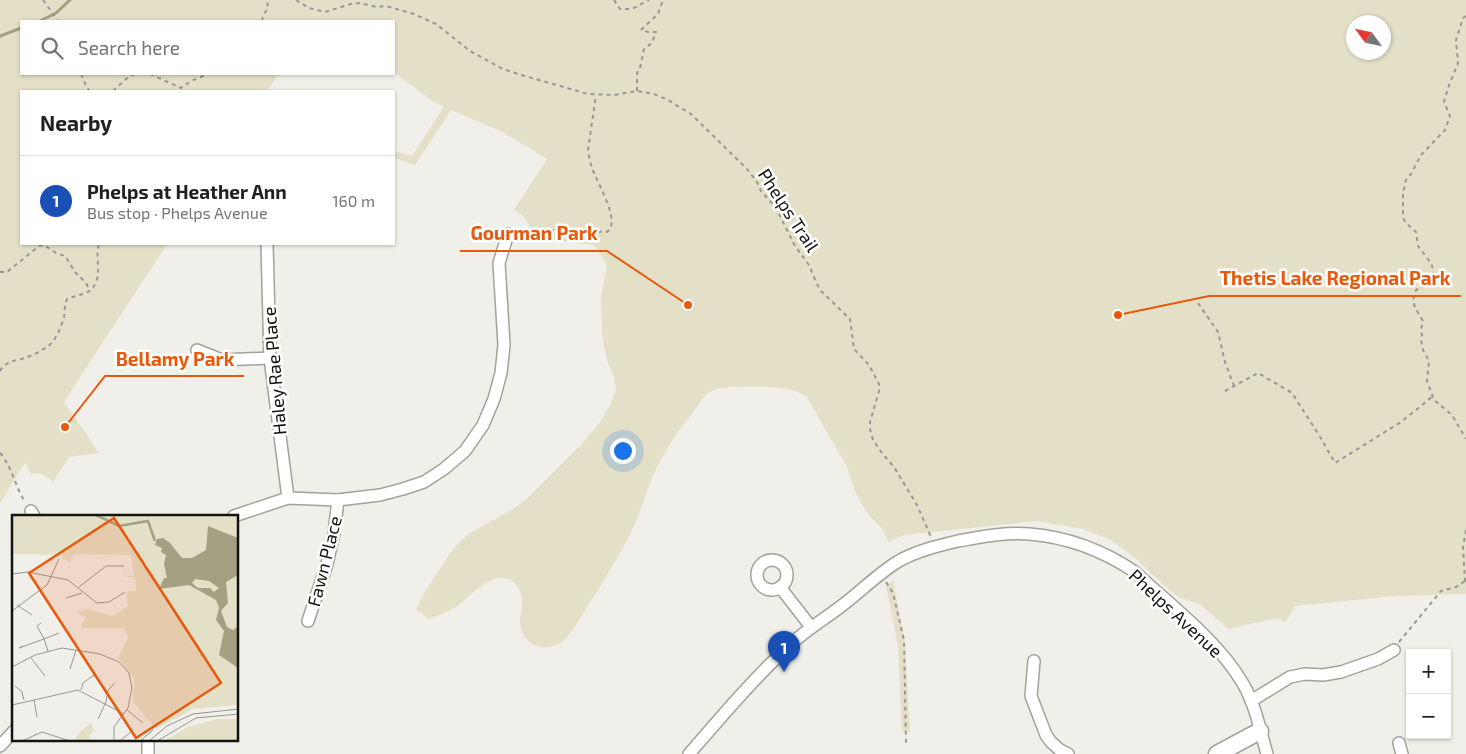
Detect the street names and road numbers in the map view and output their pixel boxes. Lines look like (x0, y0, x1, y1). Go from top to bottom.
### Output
street label: Phelps Trail (754, 164, 824, 256)
street label: Haley Rae Place (257, 306, 291, 436)
street label: Fawn Place (302, 513, 346, 609)
street label: Phelps Avenue (1125, 564, 1227, 662)

